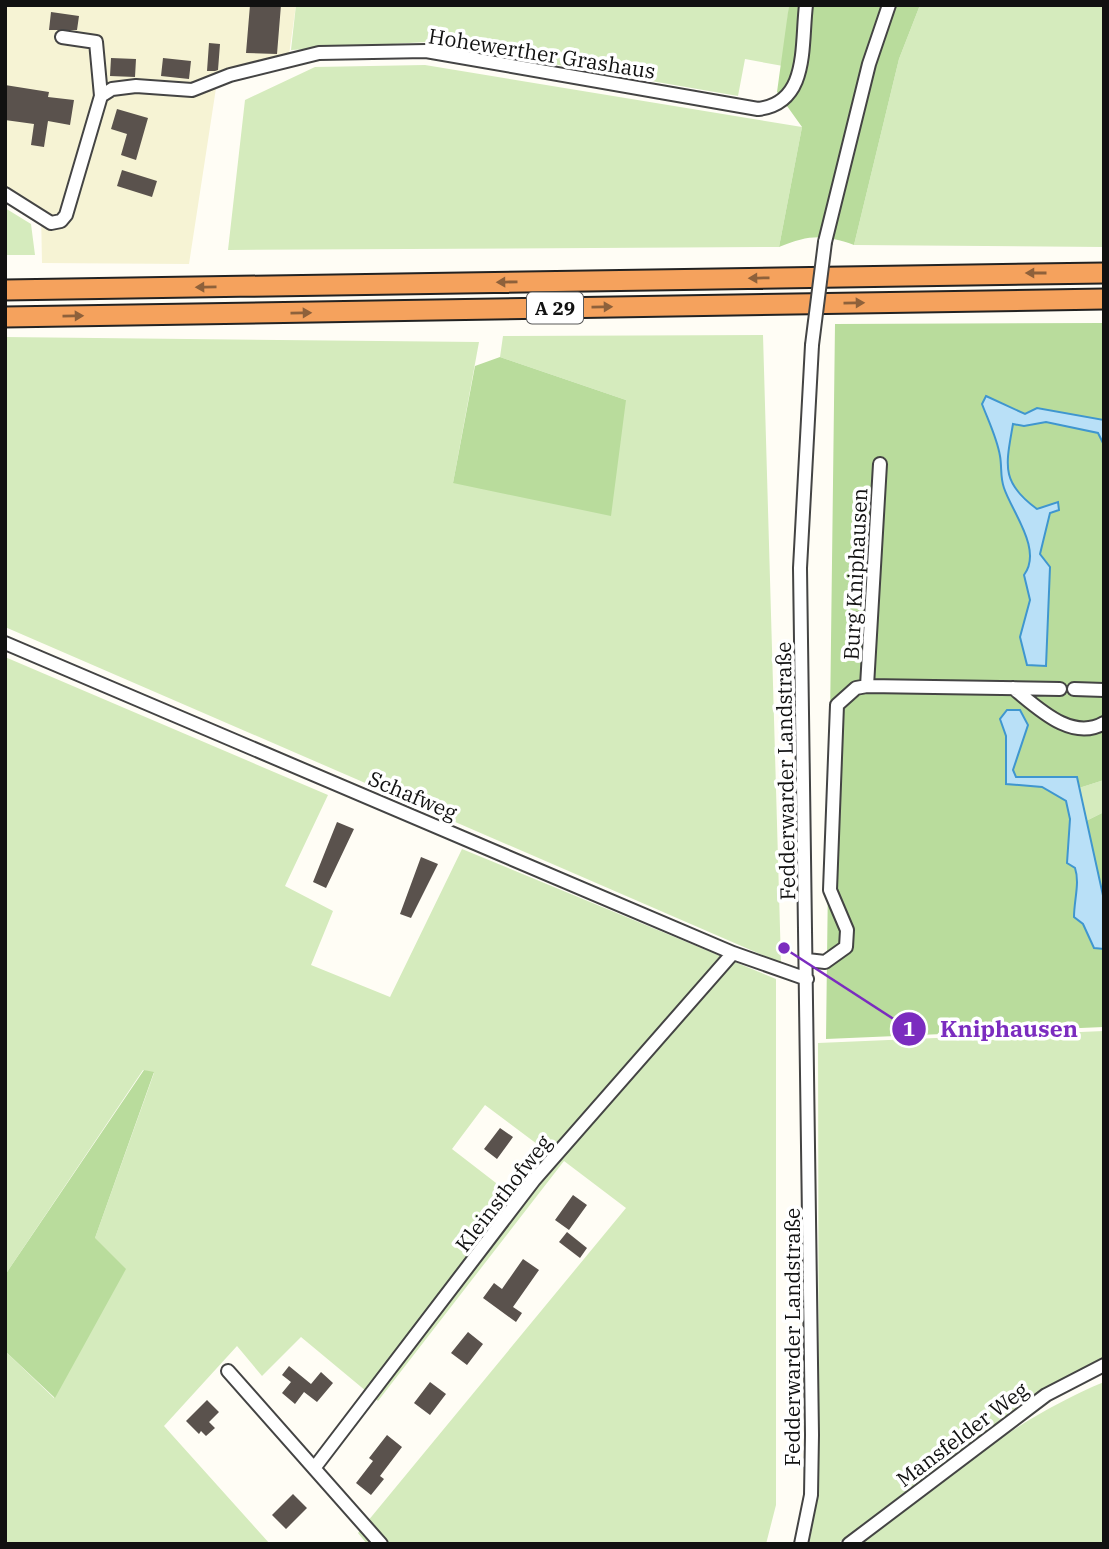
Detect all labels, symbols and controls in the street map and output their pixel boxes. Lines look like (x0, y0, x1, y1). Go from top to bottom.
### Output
street label: Hohewerther Grashaus (426, 21, 658, 85)
one-way arrow (1024, 267, 1046, 279)
one-way arrow (748, 272, 770, 284)
one-way arrow (496, 276, 518, 288)
one-way arrow (195, 282, 217, 293)
road number: A 29 (527, 292, 583, 324)
one-way arrow (843, 297, 865, 309)
one-way arrow (591, 302, 613, 313)
one-way arrow (290, 307, 312, 318)
one-way arrow (63, 310, 85, 322)
street label: Burg Kniphausen (837, 487, 873, 661)
street label: Fedderwarder Landstraße (769, 641, 801, 901)
street label: Schafweg (364, 764, 462, 826)
callout: Kniphausen (891, 1007, 1092, 1051)
text: Kniphausen (940, 1013, 1078, 1043)
text: 1 (903, 1014, 915, 1042)
street label: Kleinsthofweg (449, 1128, 558, 1257)
street label: Fedderwarder Landstraße (778, 1208, 806, 1466)
street label: Mansfelder Weg (890, 1375, 1034, 1493)

